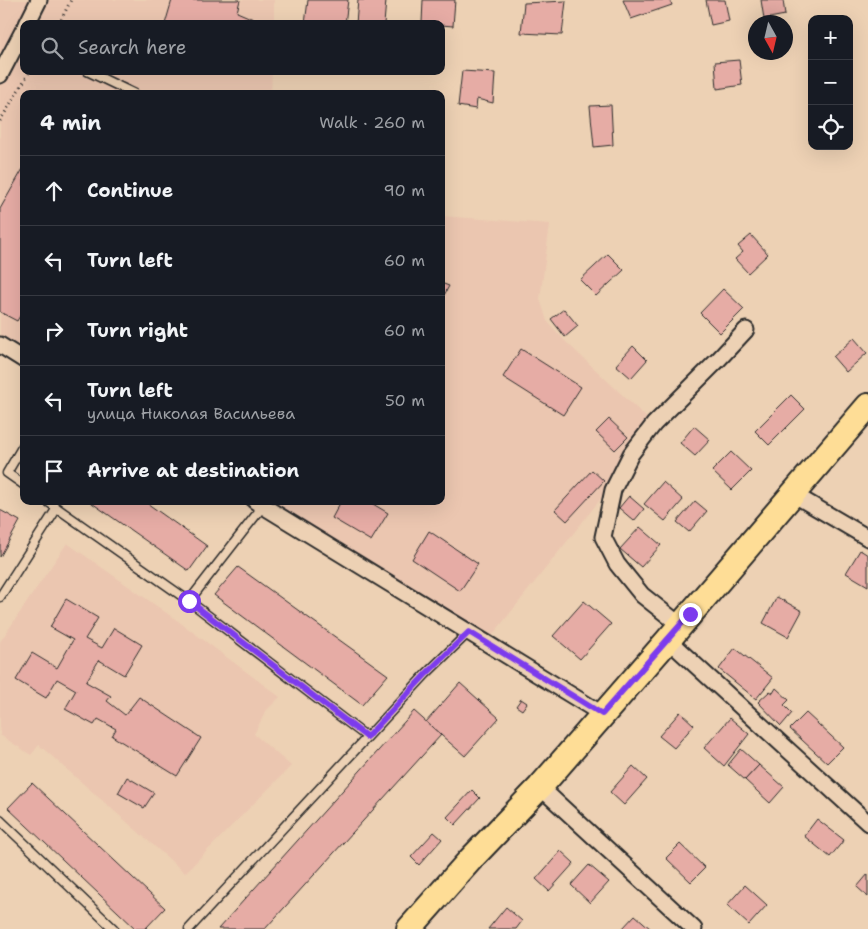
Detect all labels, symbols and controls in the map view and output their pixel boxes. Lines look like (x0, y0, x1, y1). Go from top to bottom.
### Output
north arrow (748, 15, 793, 60)
map controls (808, 15, 853, 150)
button: + (808, 15, 853, 60)
search box (20, 20, 445, 75)
icon: search (38, 34, 66, 62)
text: Search here (78, 35, 187, 60)
button: − (808, 60, 853, 105)
button: locate (808, 105, 853, 150)
text: 4 min (40, 109, 101, 137)
text: Walk · 260 m (319, 112, 425, 133)
icon: ahead (40, 177, 68, 205)
text: Continue (87, 178, 173, 203)
text: 90 m (384, 180, 425, 201)
icon: left (40, 247, 68, 275)
text: Turn left (87, 248, 173, 273)
text: 60 m (384, 250, 425, 271)
icon: right (40, 317, 68, 345)
text: Turn right (87, 318, 188, 343)
text: 60 m (384, 320, 425, 341)
text: Turn left (87, 378, 173, 403)
icon: left (40, 387, 68, 415)
text: 50 m (385, 390, 425, 411)
text: улица Николая Васильева (87, 403, 295, 424)
icon: arrive (40, 457, 68, 485)
text: Arrive at destination (87, 458, 299, 483)
route start (178, 590, 201, 613)
route end (679, 603, 702, 626)

